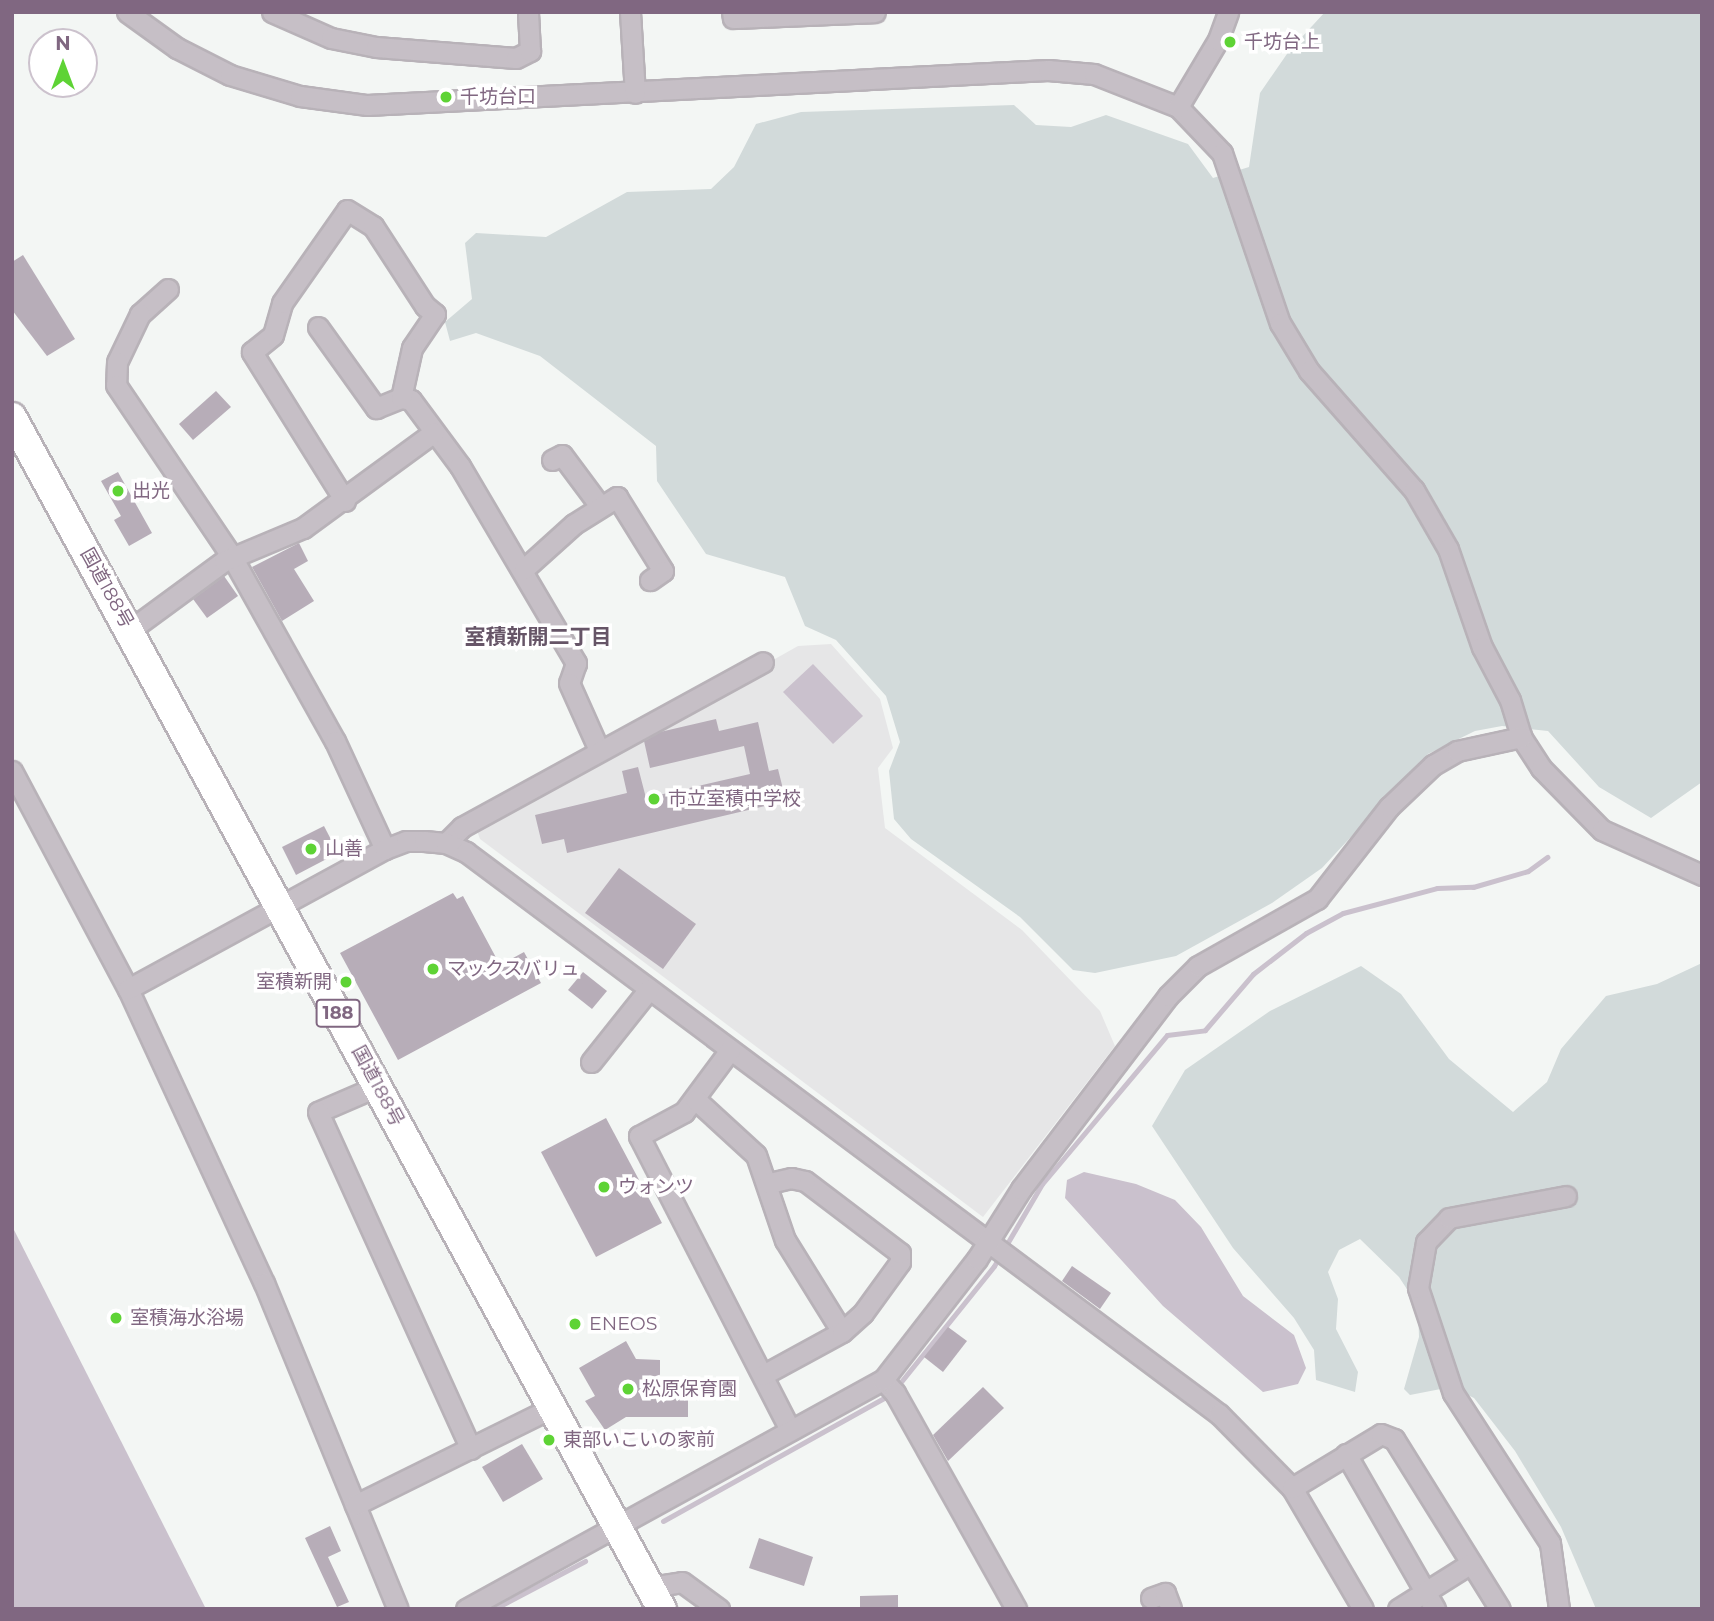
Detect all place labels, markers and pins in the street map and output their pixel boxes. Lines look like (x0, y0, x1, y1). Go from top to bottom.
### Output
place label: 千坊台上 (1244, 31, 1320, 53)
marker: 千坊台上 (1222, 34, 1238, 50)
place label: 千坊台口 (460, 86, 536, 108)
marker: 千坊台口 (438, 89, 454, 105)
place label: 出光 (132, 480, 170, 502)
marker: 出光 (110, 483, 126, 499)
place label: 市立室積中学校 (668, 788, 801, 810)
marker: 市立室積中学校 (646, 791, 662, 807)
place label: 山善 (325, 838, 363, 860)
marker: 山善 (303, 841, 319, 857)
place label: マックスバリュ (447, 958, 580, 980)
marker: マックスバリュ (425, 961, 441, 977)
place label: 室積新開 (256, 971, 332, 993)
marker: 室積新開 (338, 974, 354, 990)
place label: ウォンツ (618, 1176, 694, 1198)
marker: ウォンツ (596, 1179, 612, 1195)
place label: 室積海水浴場 (130, 1307, 244, 1329)
marker: 室積海水浴場 (108, 1310, 124, 1326)
place label: ENEOS (589, 1313, 657, 1335)
marker: ENEOS (567, 1316, 583, 1332)
place label: 松原保育園 (642, 1378, 737, 1400)
marker: 松原保育園 (620, 1381, 636, 1397)
place label: 東部いこいの家前 (563, 1429, 715, 1451)
marker: 東部いこいの家前 (541, 1432, 557, 1448)

